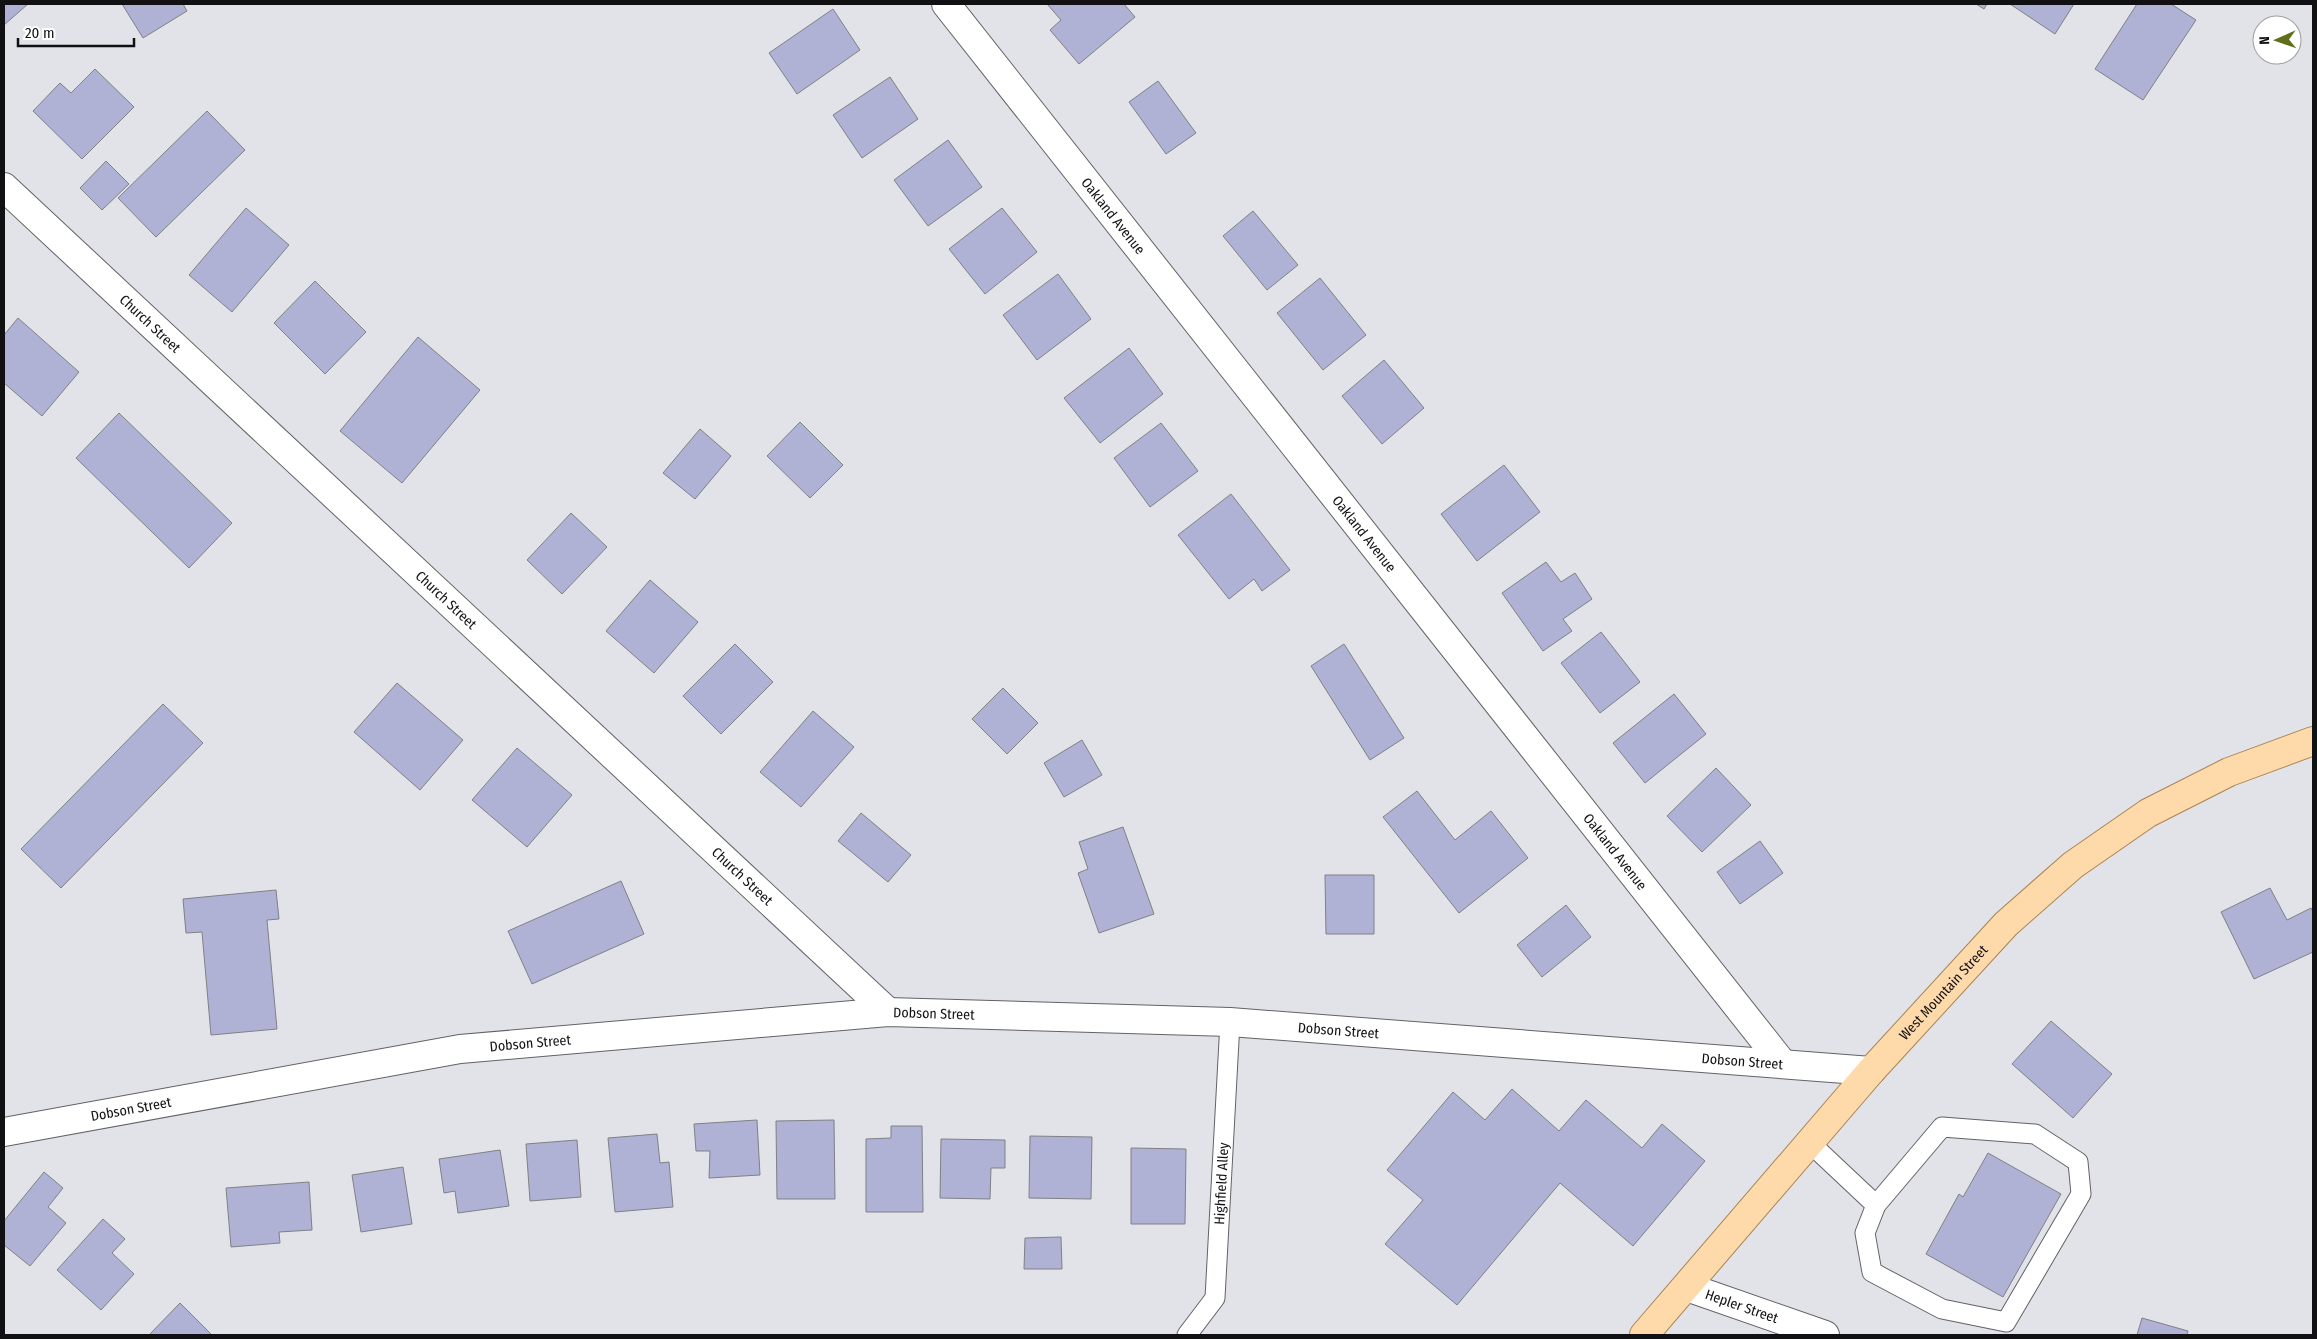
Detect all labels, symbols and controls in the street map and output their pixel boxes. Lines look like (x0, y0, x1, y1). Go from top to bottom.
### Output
scale bar (18, 15, 134, 47)
north arrow (2252, 15, 2302, 65)
text: 20 m (25, 24, 55, 42)
text: N (2256, 36, 2273, 45)
street label: Oakland Avenue (1077, 174, 1148, 258)
street label: Church Street (116, 291, 184, 357)
street label: Oakland Avenue (1328, 492, 1399, 576)
street label: Church Street (412, 568, 480, 633)
street label: Oakland Avenue (1579, 810, 1650, 894)
street label: Church Street (708, 844, 776, 909)
street label: West Mountain Street (1896, 941, 1992, 1044)
street label: Dobson Street (893, 1004, 975, 1024)
street label: Dobson Street (1297, 1019, 1380, 1042)
street label: Dobson Street (489, 1031, 572, 1055)
street label: Dobson Street (1701, 1050, 1784, 1073)
street label: Dobson Street (89, 1094, 173, 1125)
street label: Highfield Alley (1211, 1141, 1232, 1225)
street label: Hepler Street (1703, 1286, 1781, 1327)

